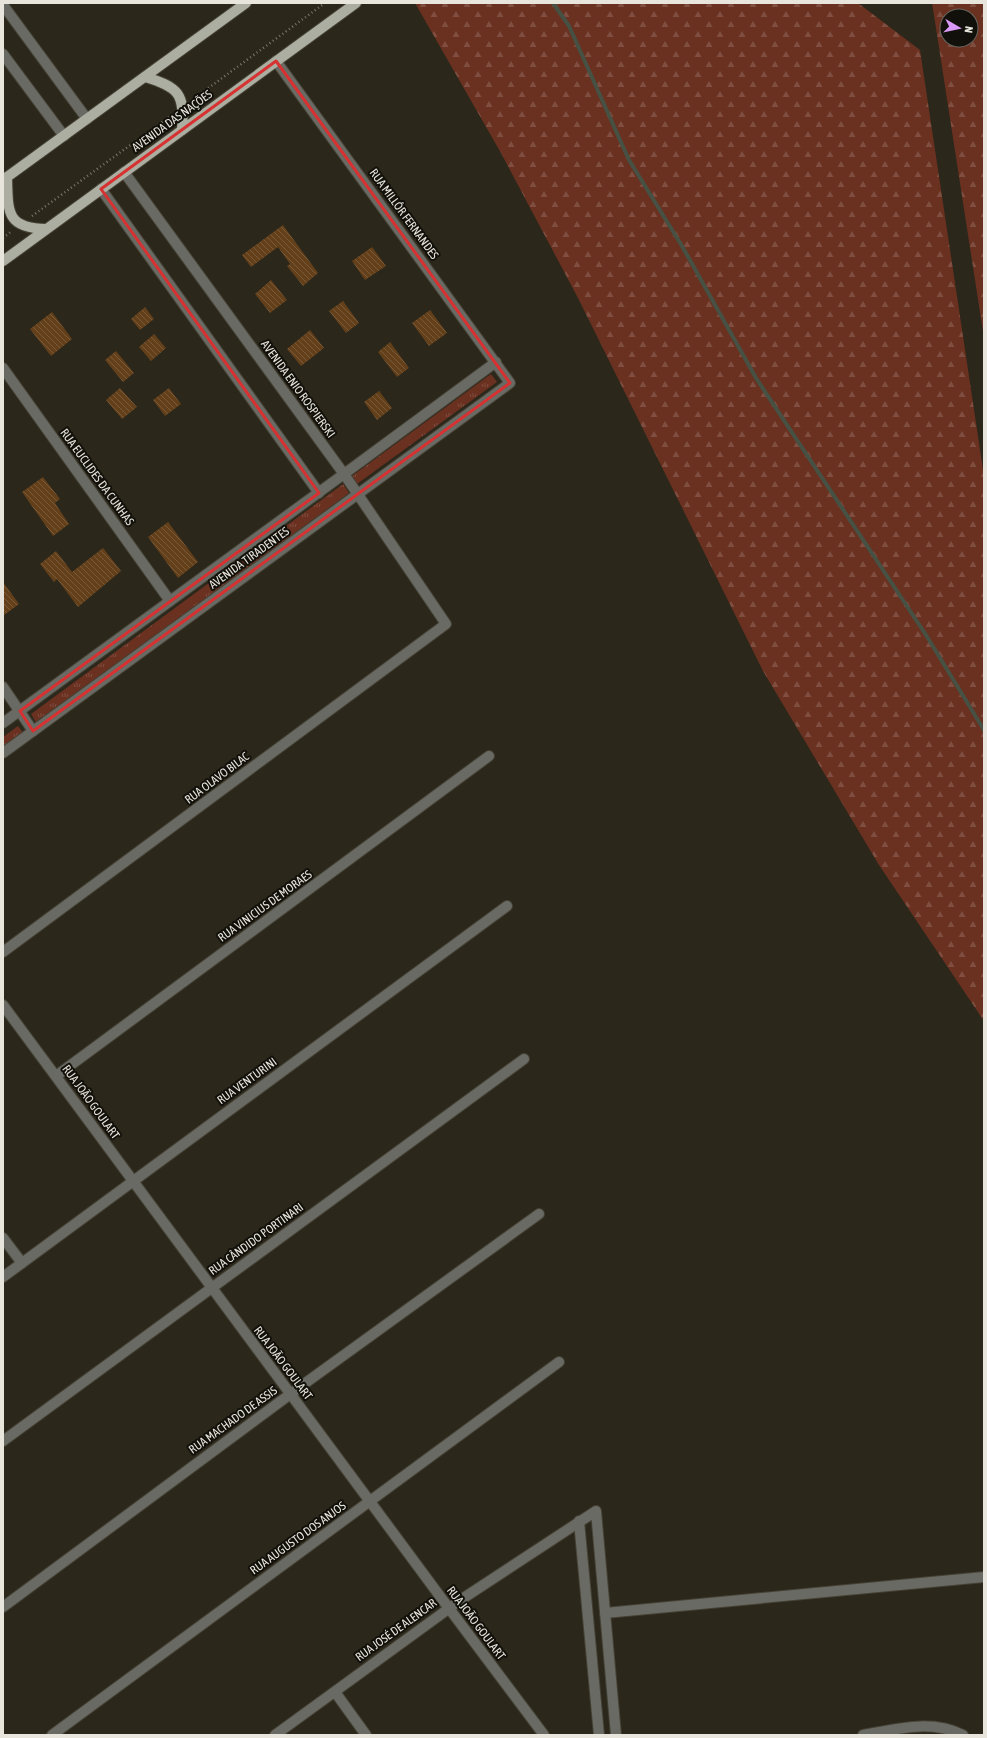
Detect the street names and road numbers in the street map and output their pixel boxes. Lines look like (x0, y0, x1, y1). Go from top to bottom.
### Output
street label: AVENIDA DAS NAÇÕES (129, 87, 215, 155)
street label: RUA MILLÔR FERNANDES (367, 166, 441, 262)
street label: AVENIDA ENIO ROSPIERSKI (258, 338, 338, 440)
street label: RUA EUCLIDES DA CUNHAS (57, 426, 137, 528)
street label: AVENIDA TIRADENTES (206, 524, 292, 592)
street label: RUA OLAVO BILAC (182, 749, 252, 807)
street label: RUA VINICIUS DE MORAES (215, 867, 315, 945)
street label: RUA VENTURINI (214, 1055, 280, 1107)
street label: RUA JOÃO GOULART (59, 1062, 123, 1142)
street label: RUA CÂNDIDO PORTINARI (206, 1200, 306, 1278)
street label: RUA JOÃO GOULART (251, 1324, 316, 1403)
street label: RUA MACHADO DE ASSIS (186, 1383, 280, 1457)
street label: RUA AUGUSTO DOS ANJOS (247, 1499, 349, 1577)
street label: RUA JOÃO GOULART (444, 1584, 509, 1663)
street label: RUA JOSÉ DE ALENCAR (353, 1596, 439, 1664)

